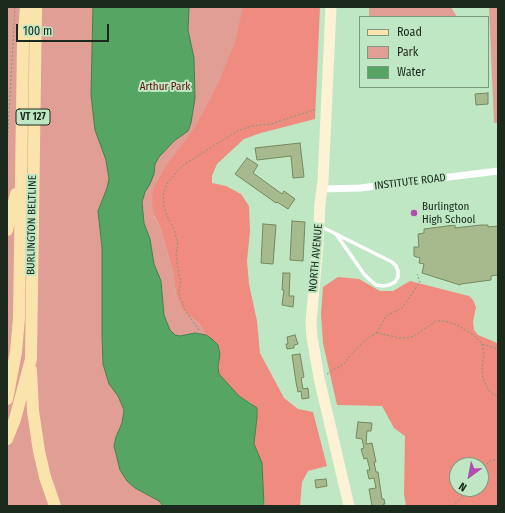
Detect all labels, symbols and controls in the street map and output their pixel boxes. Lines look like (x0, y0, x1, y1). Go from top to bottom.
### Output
scale bar (18, 16, 111, 42)
legend (359, 16, 489, 88)
text: 100 m (23, 24, 52, 38)
text: Road (397, 25, 422, 39)
text: Park (397, 45, 418, 59)
text: Water (397, 65, 425, 79)
park label: Arthur Park (140, 80, 190, 94)
road number: VT 127 (16, 109, 50, 125)
street label: INSTITUTE ROAD (373, 171, 447, 193)
street label: BURLINGTON BELTLINE (25, 175, 39, 275)
place label: Burlington High School (422, 200, 475, 226)
marker: Burlington High School (409, 208, 419, 218)
street label: NORTH AVENUE (306, 223, 326, 293)
north arrow (449, 457, 489, 497)
text: N (457, 479, 469, 494)

